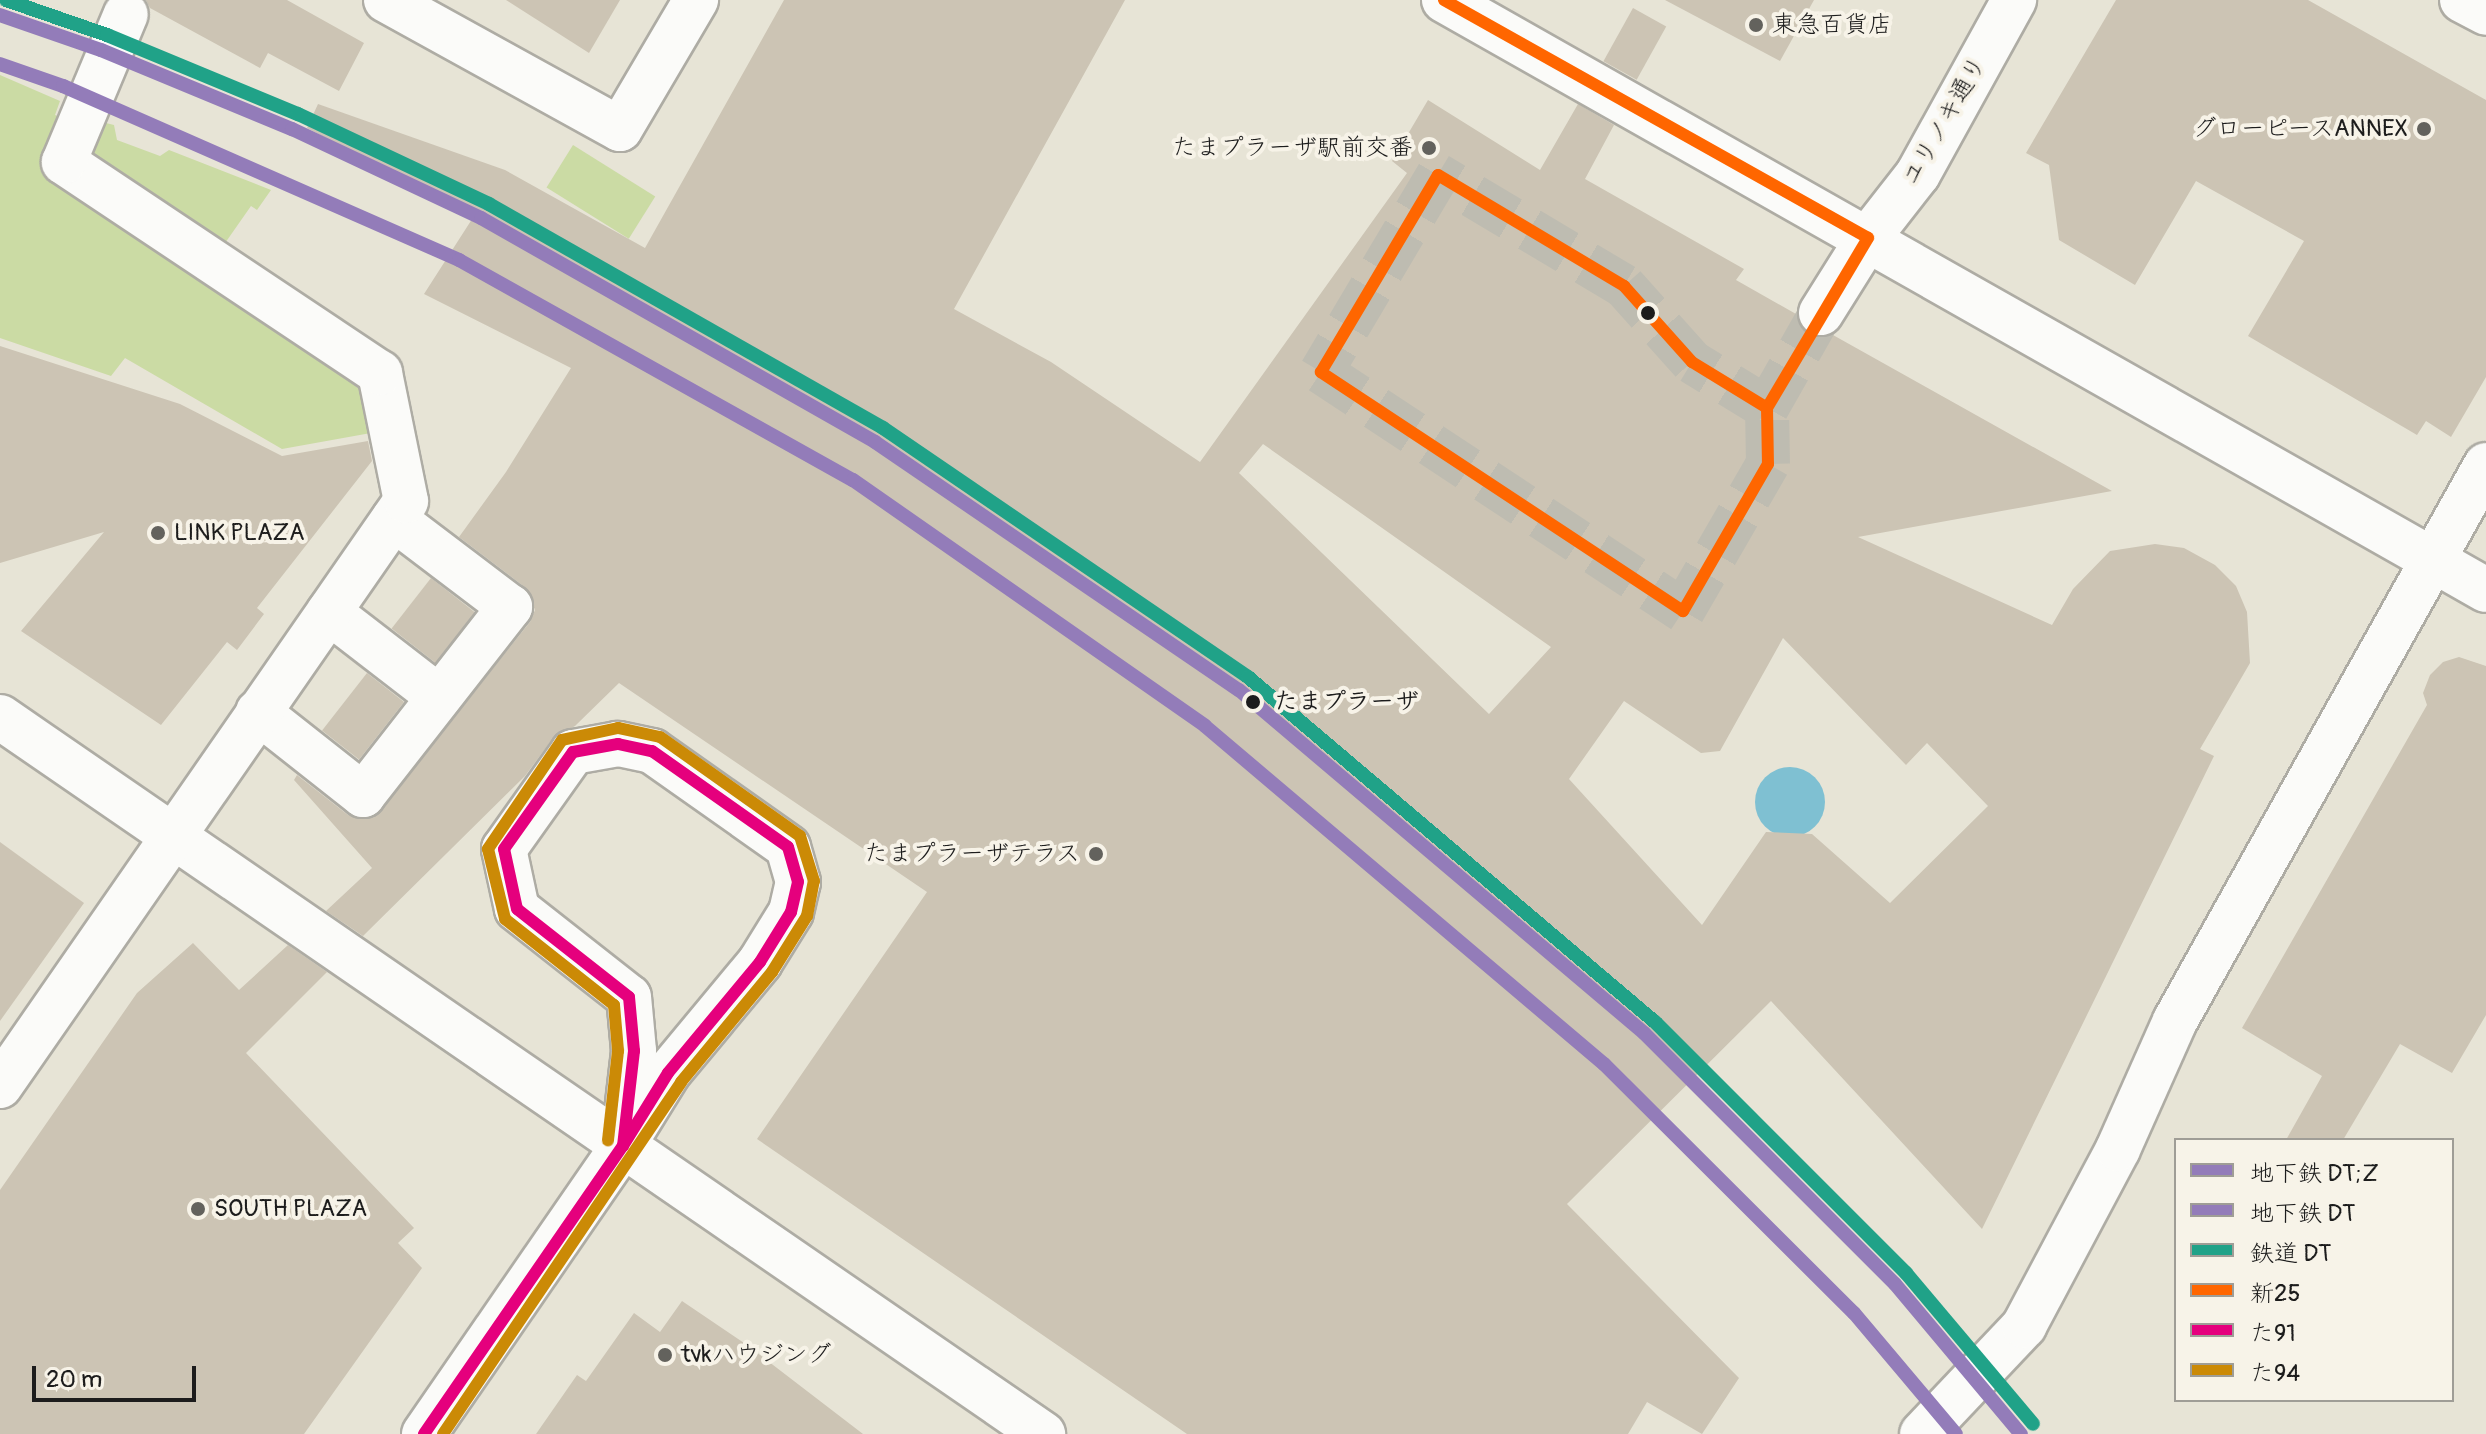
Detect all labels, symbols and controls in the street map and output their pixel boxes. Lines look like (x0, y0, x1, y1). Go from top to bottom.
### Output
place label: 東急百貨店 (1772, 11, 1892, 39)
marker: 東急百貨店 (1747, 16, 1765, 34)
street label: ユリノキ通り (1896, 51, 1992, 191)
place label: グローピースANNEX (2191, 115, 2408, 143)
marker: グローピースANNEX (2415, 120, 2433, 138)
place label: たまプラーザ駅前交番 (1173, 134, 1413, 162)
marker: たまプラーザ駅前交番 (1420, 139, 1438, 157)
unlabelled marker (1640, 305, 1656, 321)
place label: LINK PLAZA (174, 519, 305, 547)
marker: LINK PLAZA (149, 524, 167, 542)
marker: たまプラーザ (1239, 688, 1267, 716)
place label: たまプラーザ (1274, 688, 1418, 716)
place label: たまプラーザテラス (864, 840, 1080, 868)
marker: たまプラーザテラス (1087, 845, 1105, 863)
legend (2174, 1138, 2454, 1402)
text: 地下鉄 DT;Z (2250, 1159, 2379, 1188)
place label: SOUTH PLAZA (214, 1195, 367, 1223)
text: 地下鉄 DT (2250, 1199, 2356, 1228)
marker: SOUTH PLAZA (189, 1200, 207, 1218)
text: 鉄道 DT (2250, 1239, 2332, 1268)
text: 新25 (2250, 1279, 2300, 1308)
text: た91 (2250, 1319, 2296, 1348)
place label: tvkハウジング (681, 1341, 831, 1369)
marker: tvkハウジング (656, 1346, 674, 1364)
scale bar (36, 1350, 200, 1400)
text: た94 (2250, 1359, 2300, 1388)
text: 20 m (46, 1365, 102, 1394)

